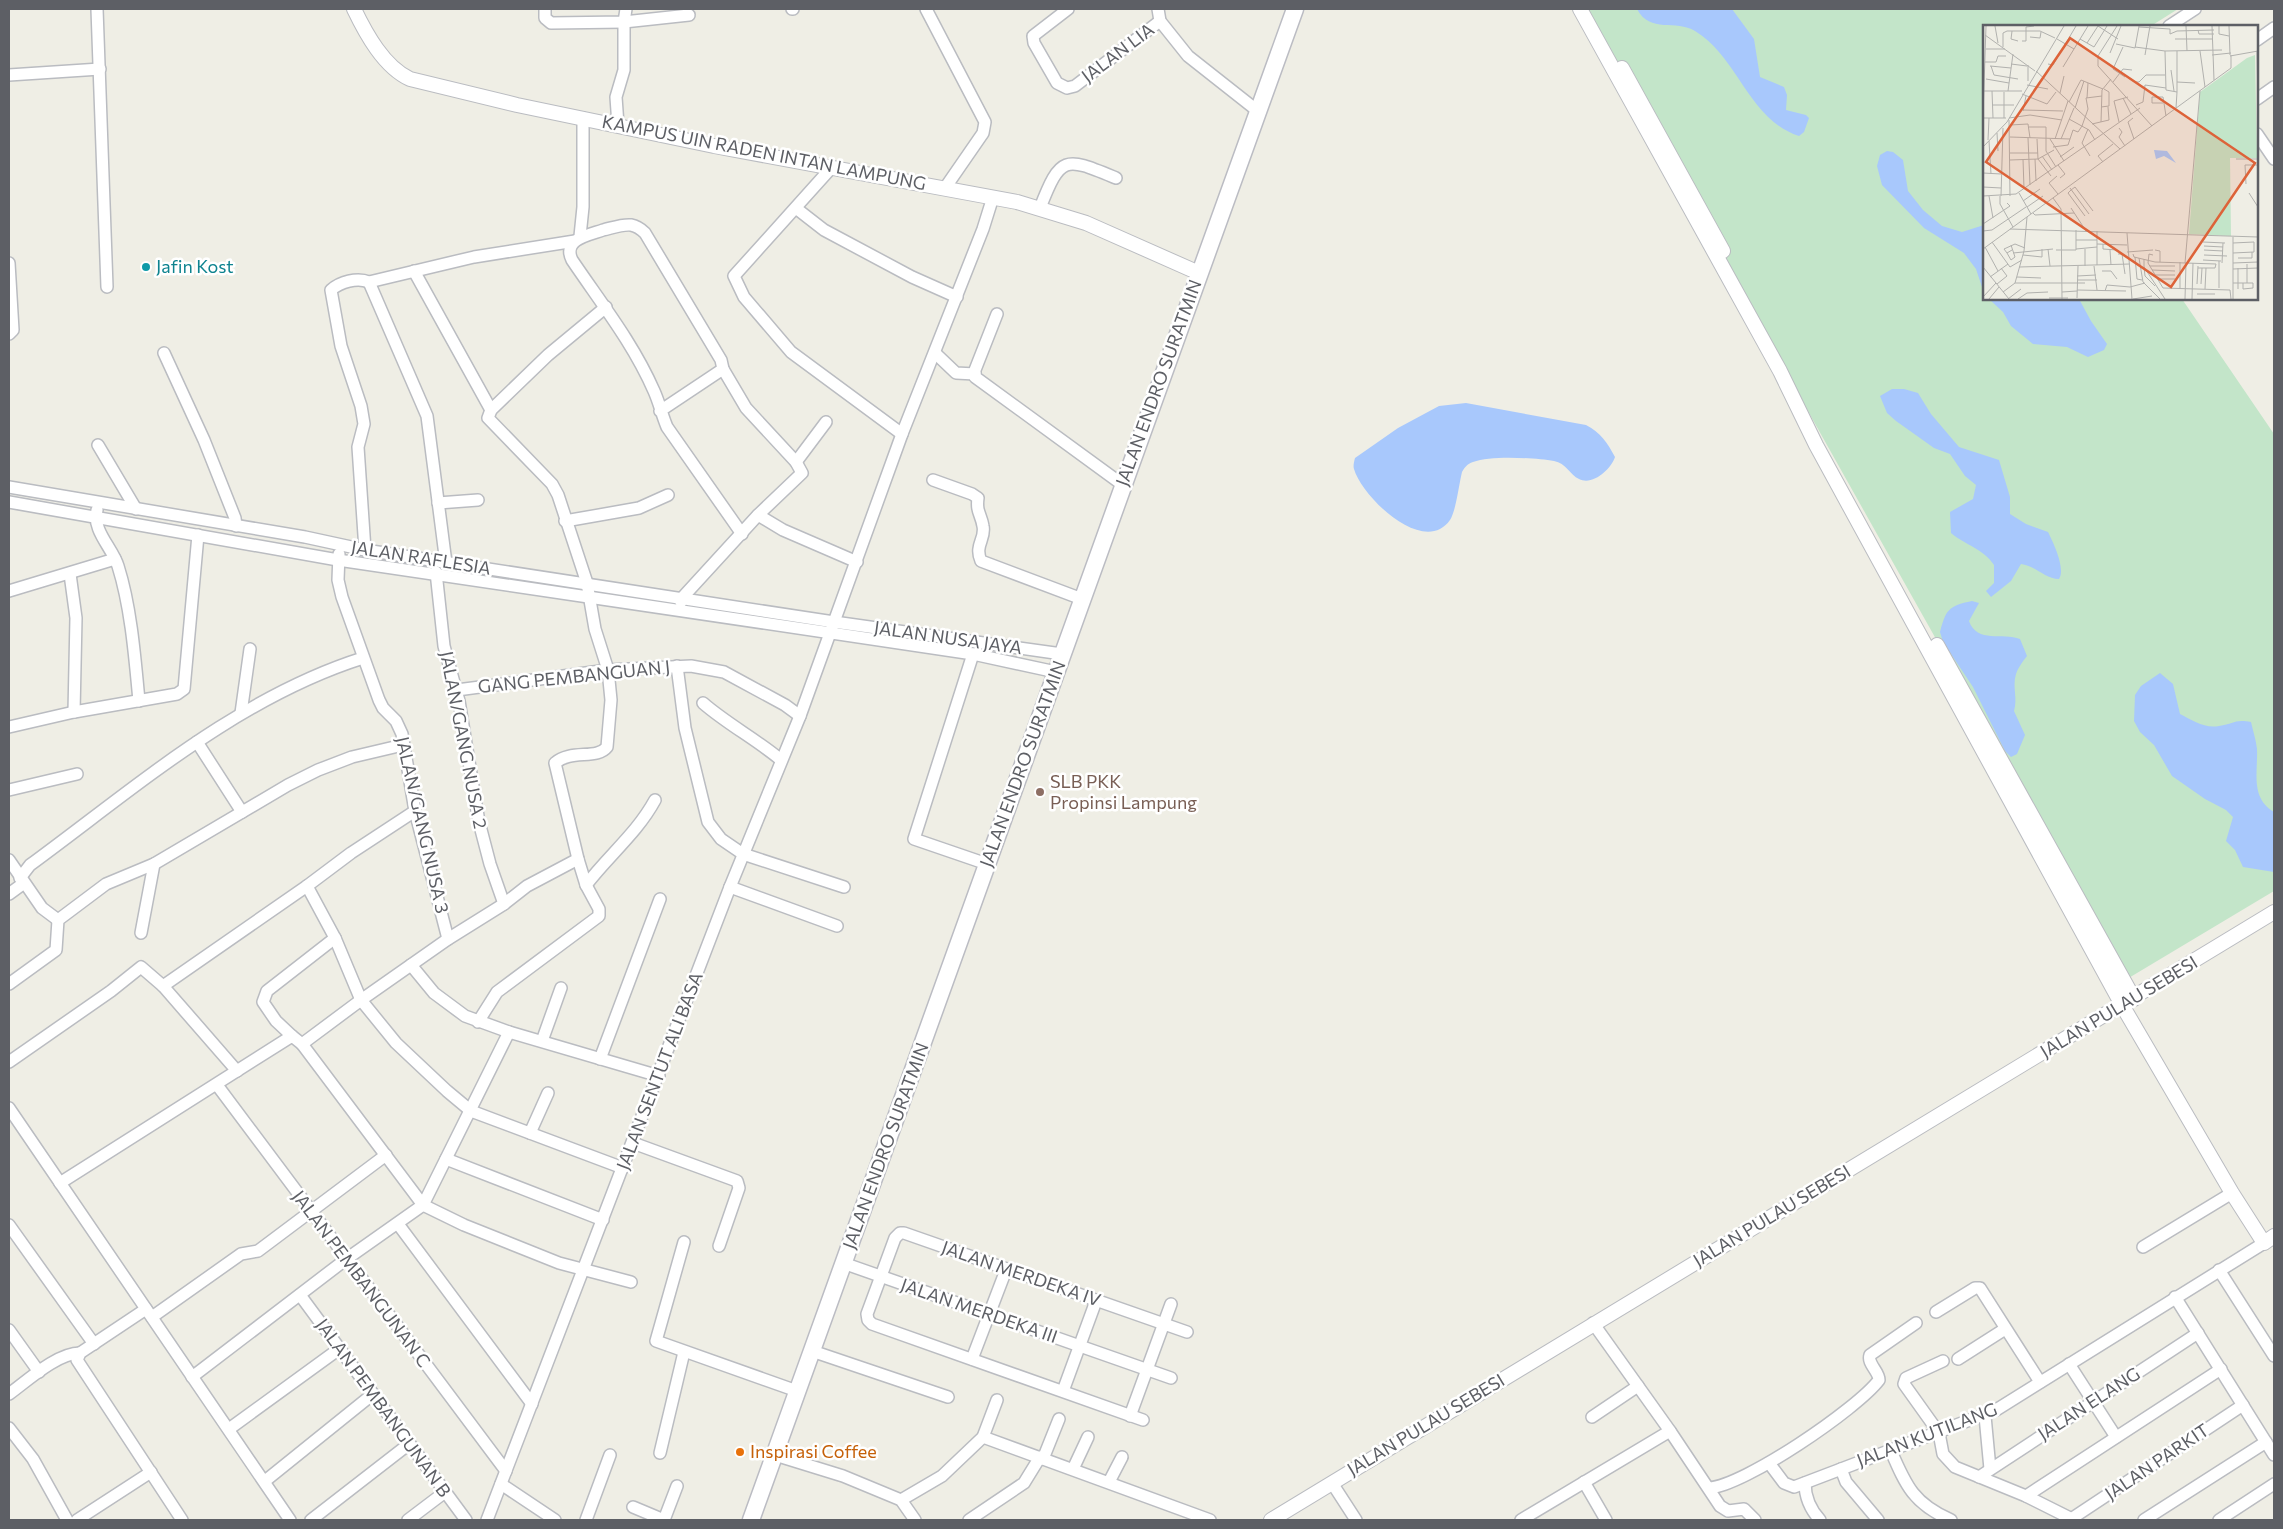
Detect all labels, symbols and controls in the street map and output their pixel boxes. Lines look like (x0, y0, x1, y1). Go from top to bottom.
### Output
street label: JALAN LIA (1077, 18, 1158, 87)
inset map (1983, 25, 2258, 300)
street label: KAMPUS UIN RADEN INTAN LAMPUNG (600, 110, 928, 194)
place label: Jafin Kost (156, 255, 234, 277)
marker: Jafin Kost (140, 261, 152, 273)
street label: JALAN ENDRO SURATMIN (1110, 276, 1206, 489)
street label: JALAN RAFLESIA (350, 535, 493, 579)
street label: JALAN NUSA JAYA (873, 616, 1024, 658)
street label: JALAN/GANG NUSA 2 (436, 649, 492, 830)
street label: GANG PEMBANGUAN J (477, 655, 671, 697)
street label: JALAN ENDRO SURATMIN (974, 657, 1070, 870)
street label: JALAN/GANG NUSA 3 (392, 734, 454, 915)
place label: SLB PKK Propinsi Lampung (1050, 770, 1197, 813)
marker: SLB PKK Propinsi Lampung (1034, 786, 1046, 798)
street label: JALAN PULAU SEBESI (2036, 950, 2201, 1062)
street label: JALAN SENTUT ALI BASA (611, 969, 707, 1173)
street label: JALAN ENDRO SURATMIN (837, 1039, 933, 1252)
street label: JALAN PULAU SEBESI (1689, 1159, 1854, 1271)
street label: JALAN PEMBANGUNAN C (288, 1186, 436, 1371)
street label: JALAN MERDEKA IV (939, 1236, 1104, 1311)
street label: JALAN MERDEKA III (898, 1273, 1061, 1347)
street label: JALAN PEMBANGUNAN B (312, 1314, 456, 1501)
street label: JALAN ELANG (2033, 1362, 2144, 1444)
street label: JALAN PULAU SEBESI (1343, 1368, 1508, 1480)
street label: JALAN KUTILANG (1853, 1397, 2000, 1471)
street label: JALAN PARKIT (2100, 1418, 2213, 1504)
place label: Inspirasi Coffee (750, 1440, 877, 1462)
marker: Inspirasi Coffee (734, 1446, 746, 1458)

